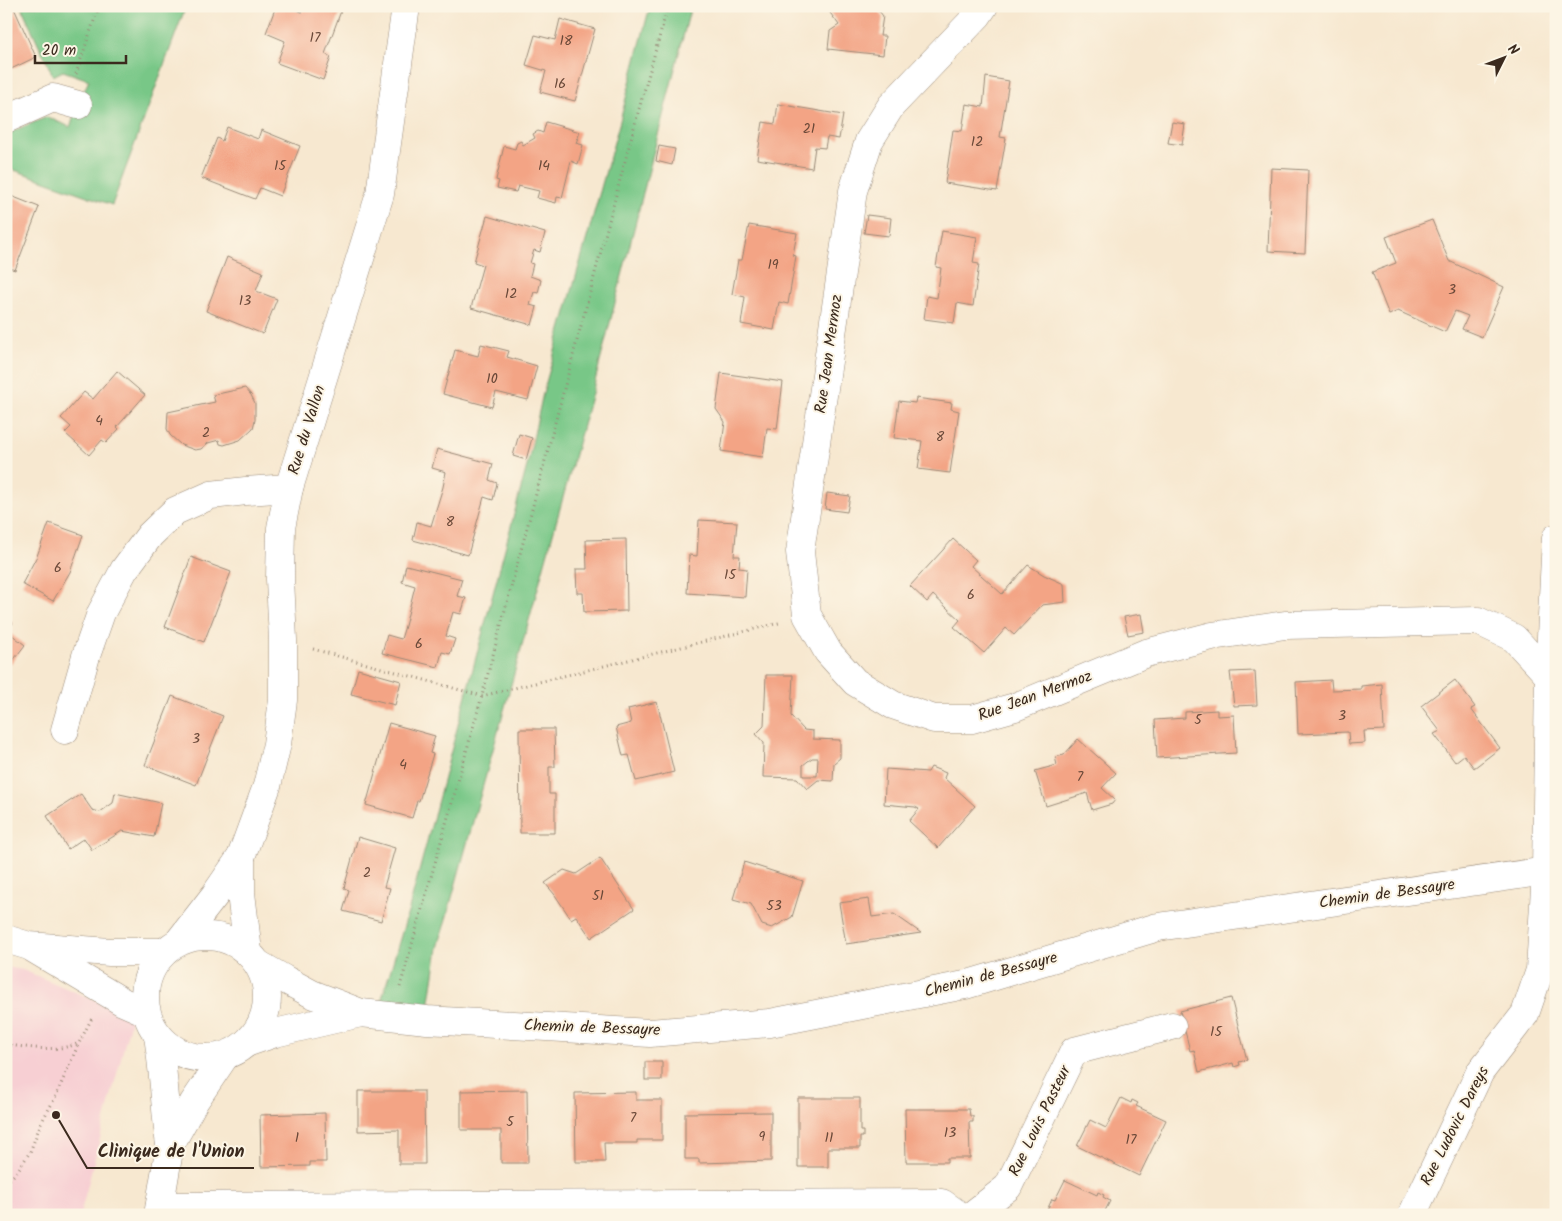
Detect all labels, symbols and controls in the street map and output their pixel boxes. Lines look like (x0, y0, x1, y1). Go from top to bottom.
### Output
house number: 17 (310, 27, 321, 49)
house number: 18 (560, 30, 573, 52)
scale bar (35, 32, 126, 64)
north arrow (1480, 32, 1530, 82)
text: 20 m (42, 39, 76, 63)
text: N (1502, 39, 1524, 61)
house number: 16 (554, 73, 566, 95)
house number: 21 (803, 118, 815, 140)
house number: 12 (971, 131, 983, 153)
house number: 15 (274, 155, 287, 177)
house number: 14 (538, 155, 550, 177)
house number: 19 (767, 254, 779, 276)
house number: 3 (1448, 279, 1456, 301)
house number: 12 (505, 283, 517, 305)
house number: 13 (239, 290, 251, 312)
street label: Rue Jean Mermoz (808, 293, 850, 415)
house number: 10 (486, 368, 498, 390)
street label: Rue du Vallon (282, 382, 332, 478)
house number: 4 (95, 410, 103, 432)
house number: 2 (202, 422, 210, 444)
house number: 8 (936, 426, 945, 448)
house number: 8 (446, 511, 455, 533)
house number: 6 (54, 557, 62, 579)
house number: 15 (724, 564, 737, 586)
house number: 6 (967, 584, 975, 606)
house number: 6 (415, 633, 423, 655)
street label: Rue Jean Mermoz (974, 664, 1096, 728)
house number: 3 (1338, 705, 1346, 727)
house number: 5 (1194, 709, 1203, 731)
house number: 3 (192, 728, 200, 750)
house number: 4 (399, 754, 407, 776)
house number: 7 (1077, 766, 1084, 788)
house number: 2 (363, 862, 371, 884)
street label: Chemin de Bessayre (1317, 872, 1457, 916)
house number: 51 (592, 885, 604, 907)
house number: 53 (766, 895, 782, 917)
street label: Chemin de Bessayre (922, 945, 1060, 1005)
street label: Chemin de Bessayre (523, 1013, 661, 1043)
house number: 15 (1210, 1021, 1223, 1043)
street label: Rue Louis Pasteur (1002, 1060, 1078, 1181)
street label: Rue Ludovic Dareys (1414, 1062, 1496, 1190)
house number: 7 (630, 1107, 637, 1129)
house number: 5 (506, 1111, 515, 1133)
house number: 13 (944, 1122, 956, 1144)
house number: 9 (759, 1126, 766, 1148)
house number: 1 (295, 1127, 299, 1149)
house number: 11 (825, 1127, 833, 1149)
house number: 17 (1126, 1129, 1137, 1151)
callout: Clinique de l'Union (87, 1135, 254, 1168)
text: Clinique de l'Union (98, 1138, 244, 1167)

